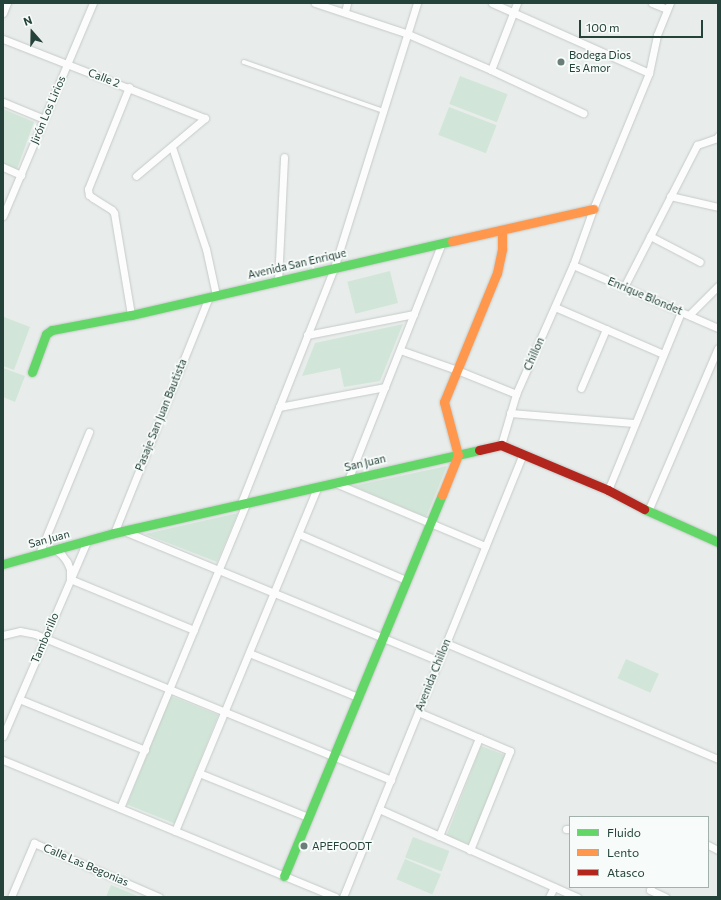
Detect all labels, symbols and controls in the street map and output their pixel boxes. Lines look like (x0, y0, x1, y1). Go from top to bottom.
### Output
north arrow (12, 12, 52, 52)
scale bar (581, 12, 705, 38)
text: N (22, 13, 34, 28)
text: 100 m (586, 20, 620, 34)
place label: Bodega Dios Es Amor (569, 49, 631, 75)
marker: Bodega Dios Es Amor (556, 57, 566, 67)
street label: Calle 2 (86, 66, 122, 90)
street label: Jirón Los Lirios (28, 74, 68, 146)
street label: Avenida San Enrique (246, 246, 348, 282)
street label: Enrique Blondet (606, 274, 684, 318)
street label: Chillon (521, 335, 547, 373)
street label: Pasaje San Juan Bautista (132, 357, 190, 473)
street label: San Juan (343, 452, 387, 474)
street label: San Juan (27, 527, 71, 551)
street label: Tamborillo (28, 611, 62, 665)
street label: Avenida Chillon (412, 637, 454, 713)
legend (569, 816, 709, 888)
text: Fluido (607, 825, 641, 839)
place label: APEFOODT (312, 839, 372, 853)
street label: Calle Las Begonias (41, 841, 131, 889)
marker: APEFOODT (299, 841, 309, 851)
text: Lento (607, 845, 639, 859)
text: Atasco (607, 865, 645, 879)

